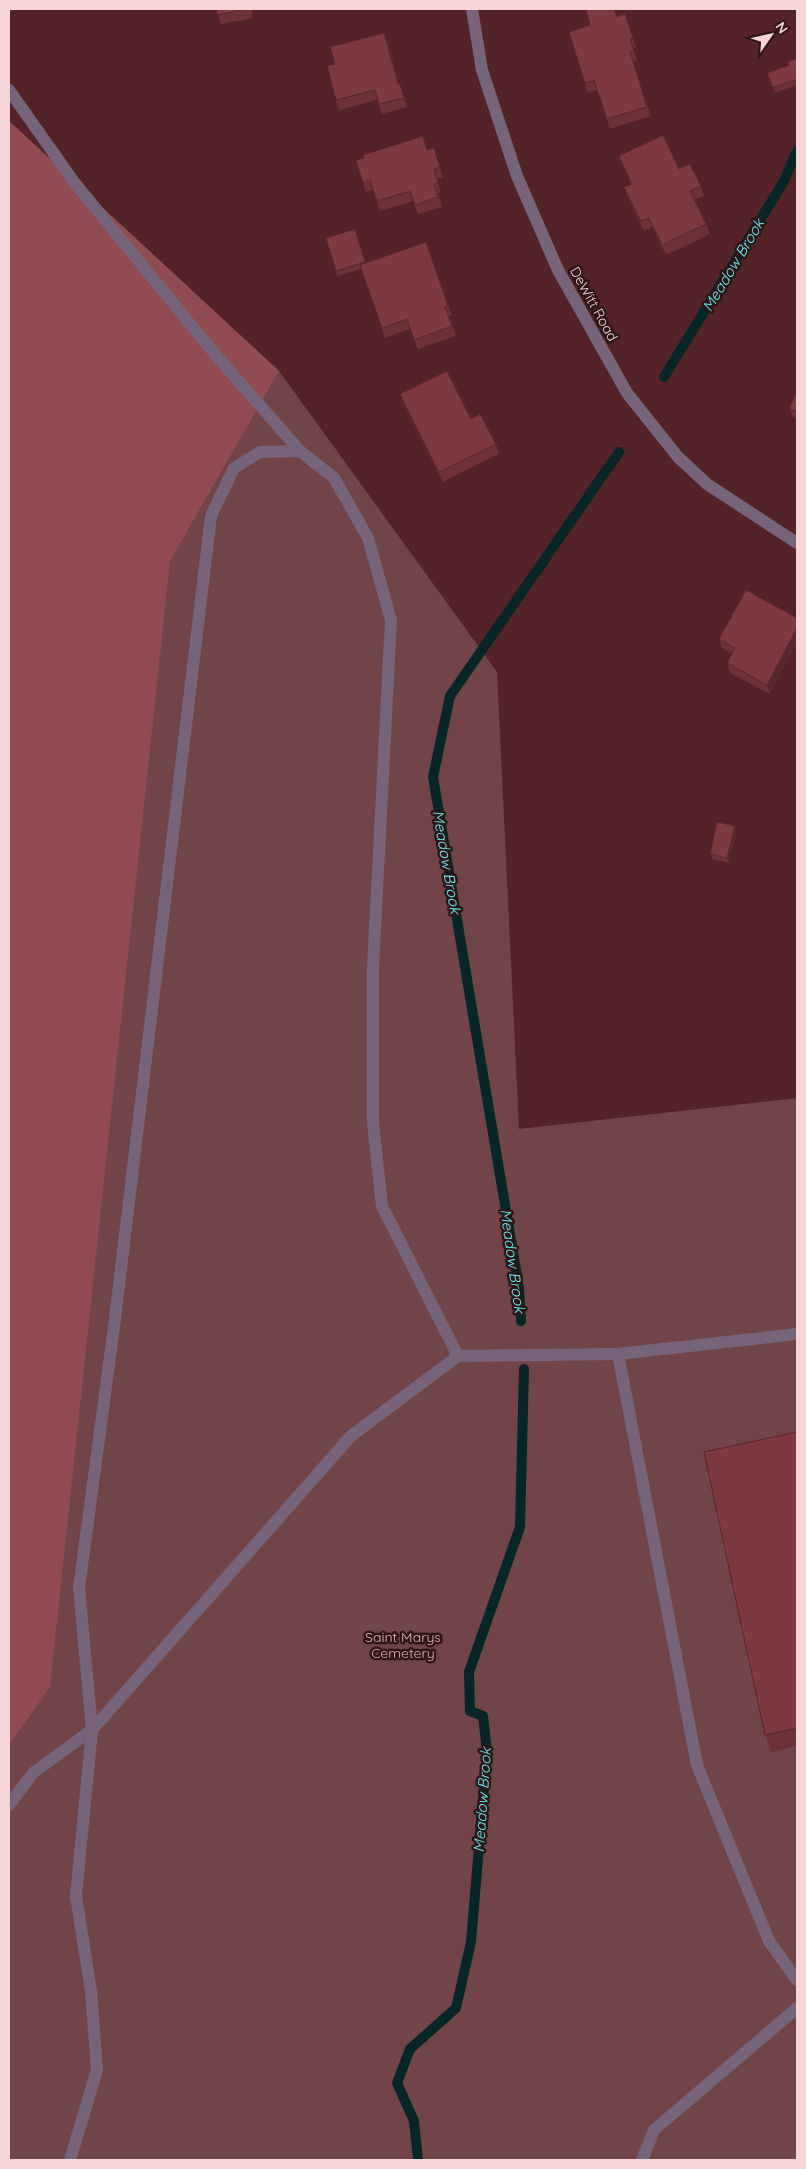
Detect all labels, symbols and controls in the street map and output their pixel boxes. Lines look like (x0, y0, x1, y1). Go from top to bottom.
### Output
north arrow (746, 10, 796, 60)
text: N (771, 18, 792, 37)
water label: Meadow Brook (698, 213, 769, 315)
street label: DeWitt Road (566, 264, 622, 344)
water label: Meadow Brook (429, 809, 466, 917)
water label: Meadow Brook (496, 1208, 530, 1316)
park label: Saint Marys Cemetery (365, 1628, 441, 1662)
water label: Meadow Brook (469, 1745, 495, 1853)

